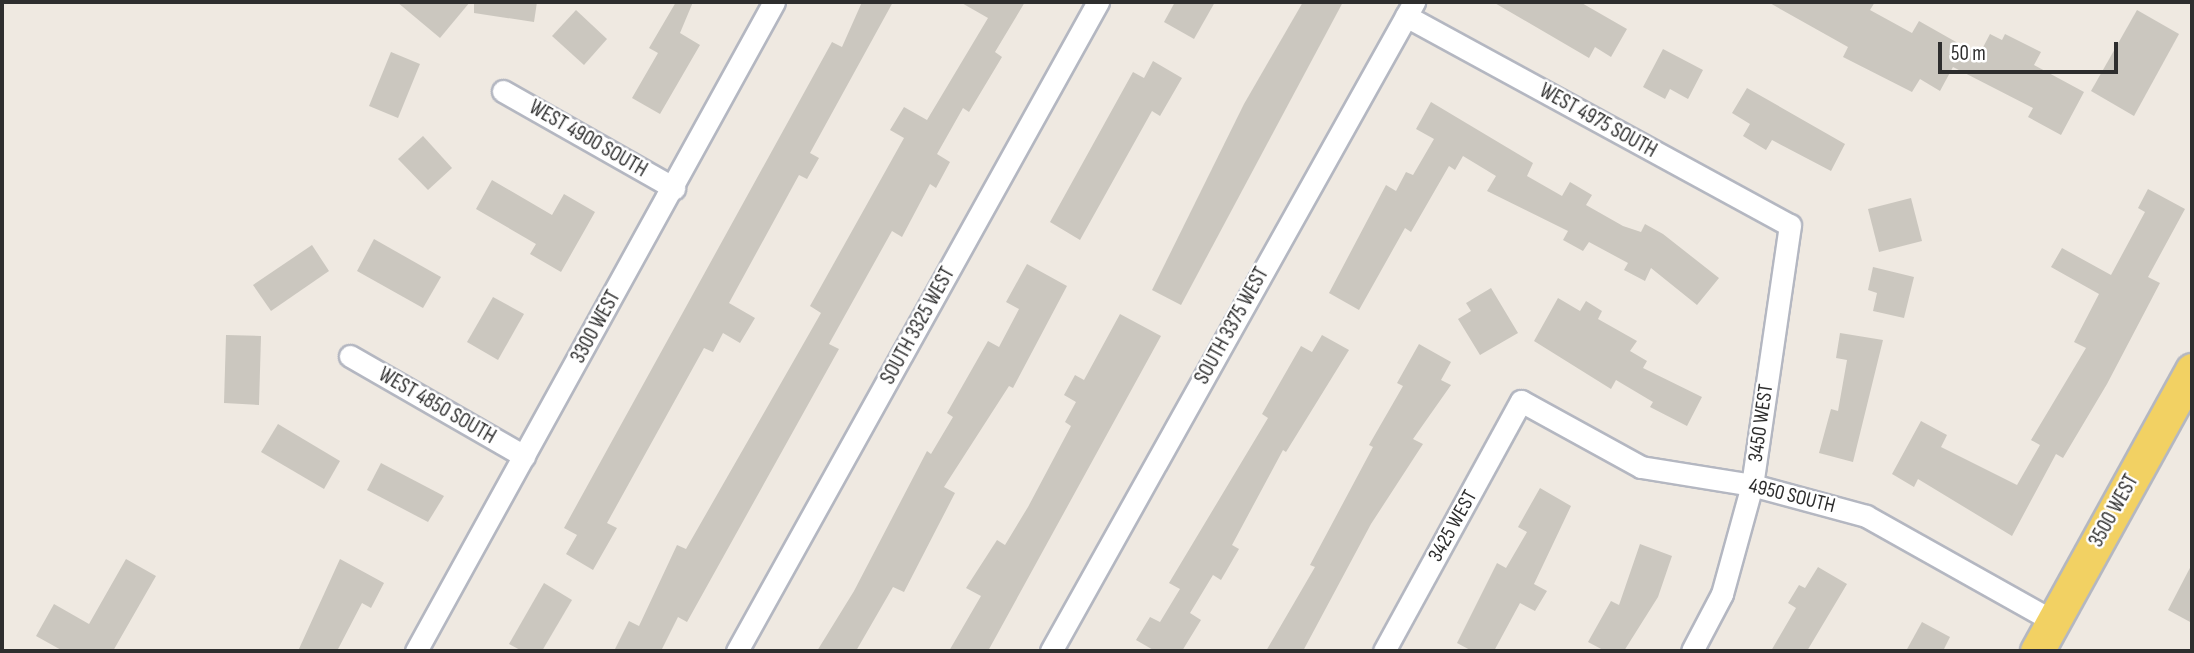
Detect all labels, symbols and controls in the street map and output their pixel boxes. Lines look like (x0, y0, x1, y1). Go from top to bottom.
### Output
scale bar (1942, 28, 2122, 72)
text: 50 m (1951, 41, 1986, 66)
street label: WEST 4975 SOUTH (1535, 78, 1661, 164)
street label: WEST 4900 SOUTH (524, 95, 652, 183)
street label: SOUTH 3325 WEST (875, 263, 961, 389)
street label: SOUTH 3375 WEST (1190, 263, 1274, 389)
street label: 3300 WEST (566, 286, 626, 368)
street label: WEST 4850 SOUTH (374, 362, 500, 450)
street label: 3450 WEST (1743, 382, 1779, 464)
street label: 3500 WEST (2084, 470, 2144, 552)
street label: 4950 SOUTH (1746, 473, 1838, 519)
street label: 3425 WEST (1423, 486, 1483, 566)

